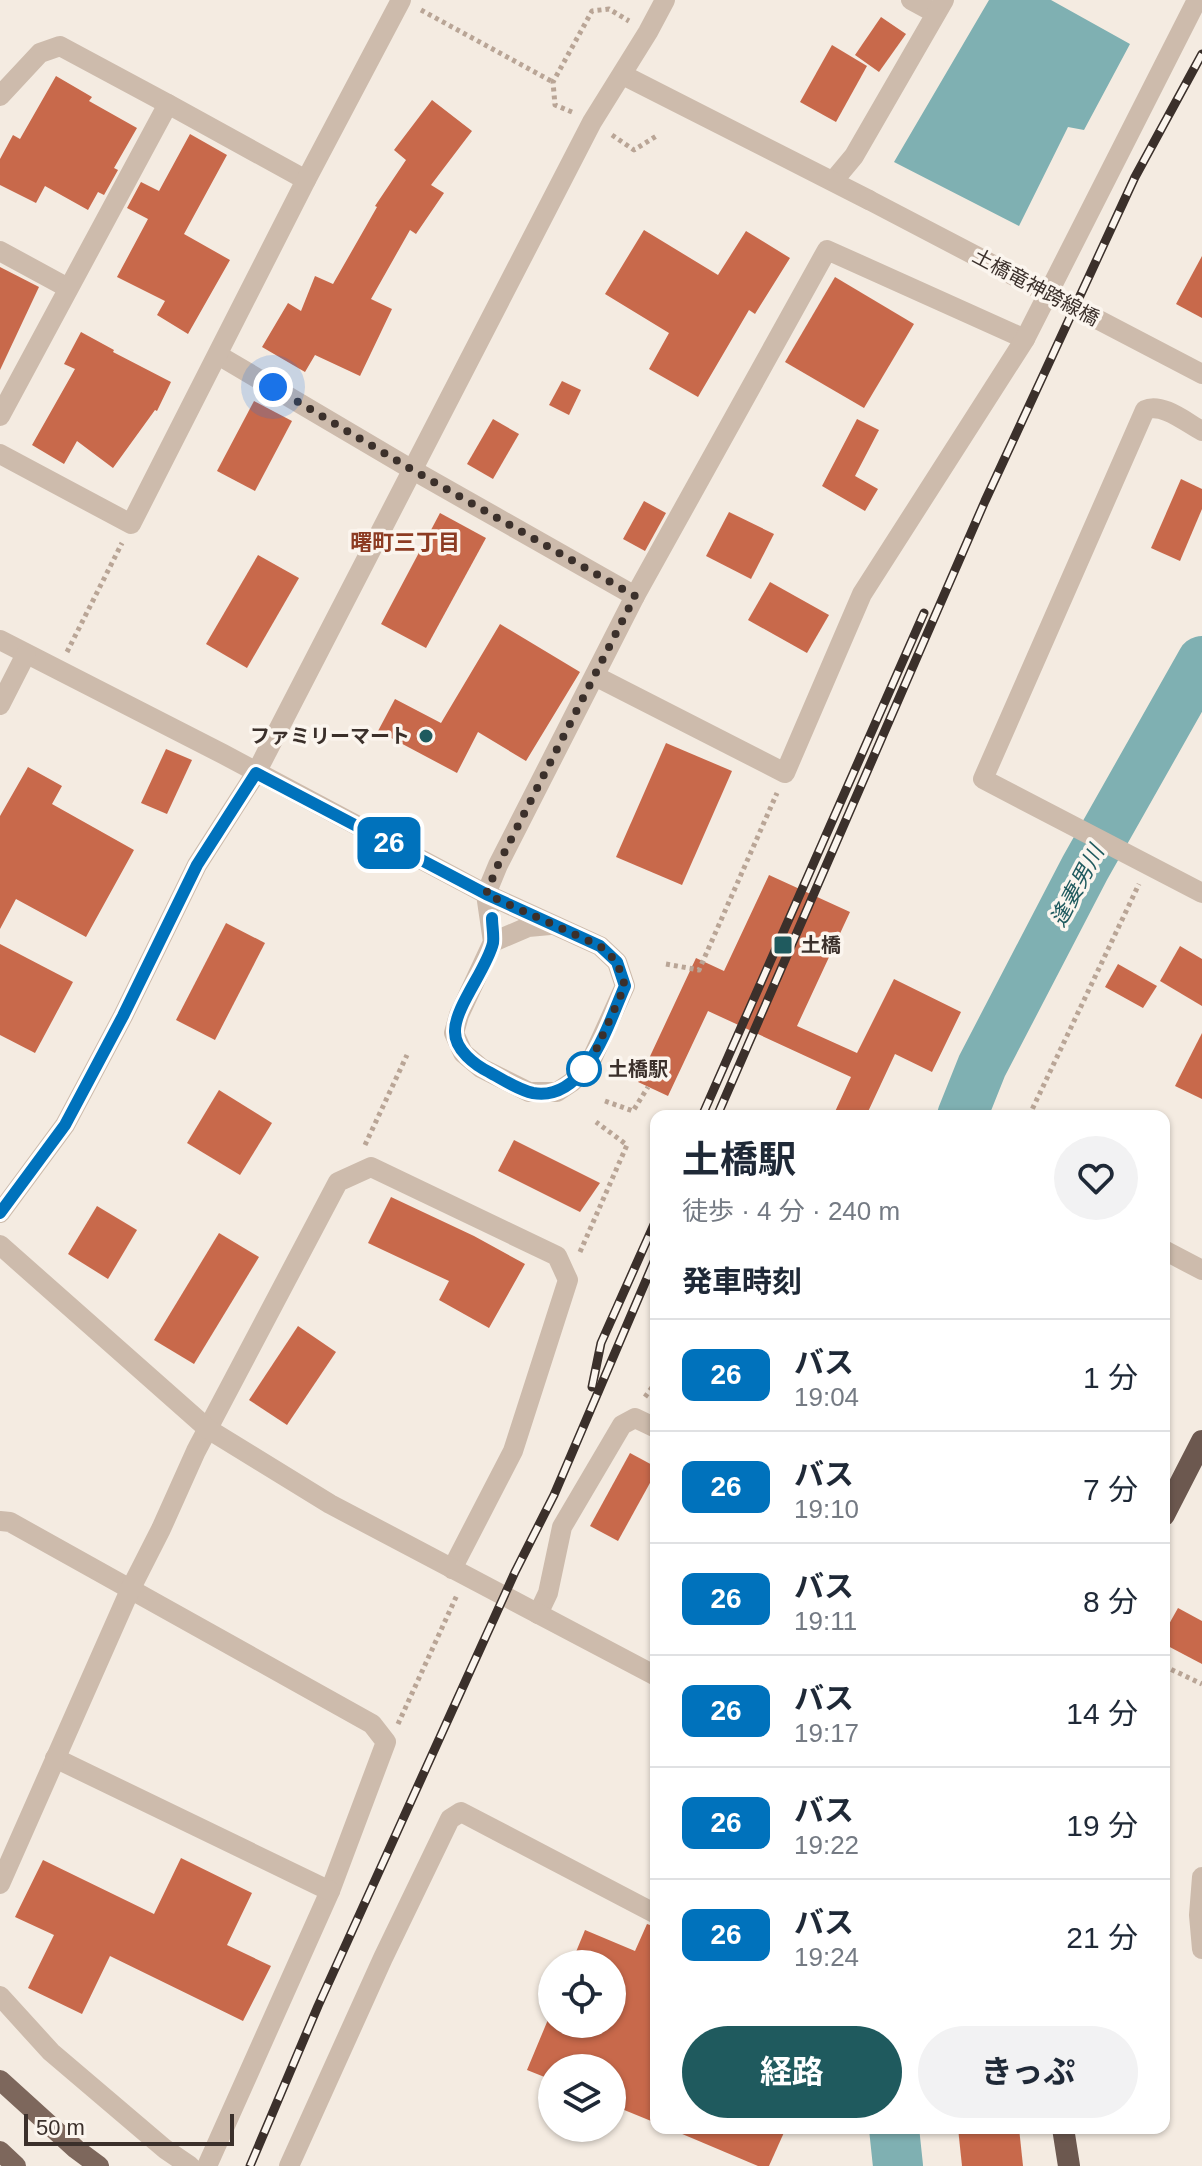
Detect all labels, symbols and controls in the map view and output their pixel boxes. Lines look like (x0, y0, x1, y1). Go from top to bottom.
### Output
street label: 土橋竜神跨線橋 (969, 244, 1103, 330)
your location (253, 367, 293, 407)
district label: 曙町三丁目 (350, 530, 460, 555)
place label: ファミリーマート (250, 725, 410, 747)
marker: ファミリーマート (417, 727, 435, 745)
line badge: 26 (353, 817, 425, 869)
text: 26 (373, 827, 405, 858)
water label: 逢妻男川 (1045, 840, 1110, 931)
marker: 土橋 (772, 934, 794, 956)
place label: 土橋 (801, 934, 841, 956)
marker: 土橋駅 (567, 1052, 601, 1086)
place label: 土橋駅 (608, 1058, 668, 1080)
button: heart (1054, 1136, 1138, 1220)
text: 土橋駅 (682, 1139, 796, 1181)
text: 徒歩 · 4 分 · 240 m (682, 1196, 900, 1226)
text: 発車時刻 (682, 1265, 802, 1298)
text: バス (794, 1346, 854, 1379)
text: 26 (710, 1359, 742, 1390)
text: 1 分 (1083, 1361, 1138, 1394)
text: 19:04 (794, 1382, 859, 1412)
text: バス (794, 1458, 854, 1491)
text: 26 (710, 1471, 742, 1502)
text: 7 分 (1083, 1473, 1138, 1506)
text: 19:10 (794, 1494, 859, 1524)
text: バス (794, 1570, 854, 1603)
text: 26 (710, 1583, 742, 1614)
text: 8 分 (1083, 1585, 1138, 1618)
text: 19:11 (794, 1606, 857, 1636)
text: バス (794, 1682, 854, 1715)
text: 26 (710, 1695, 742, 1726)
text: 14 分 (1066, 1697, 1138, 1730)
text: 19:17 (794, 1718, 859, 1748)
text: バス (794, 1794, 854, 1827)
text: 26 (710, 1807, 742, 1838)
text: 19 分 (1066, 1809, 1138, 1842)
text: 19:22 (794, 1830, 859, 1860)
text: バス (794, 1906, 854, 1939)
text: 26 (710, 1919, 742, 1950)
text: 21 分 (1066, 1921, 1138, 1954)
text: 19:24 (794, 1942, 859, 1972)
map controls (538, 1950, 626, 2142)
button: locate (538, 1950, 626, 2038)
button: 経路 (682, 2026, 902, 2118)
button: きっぷ (918, 2026, 1138, 2118)
button: layers (538, 2054, 626, 2142)
scale bar (24, 2110, 234, 2146)
text: 50 m (36, 2115, 85, 2140)

